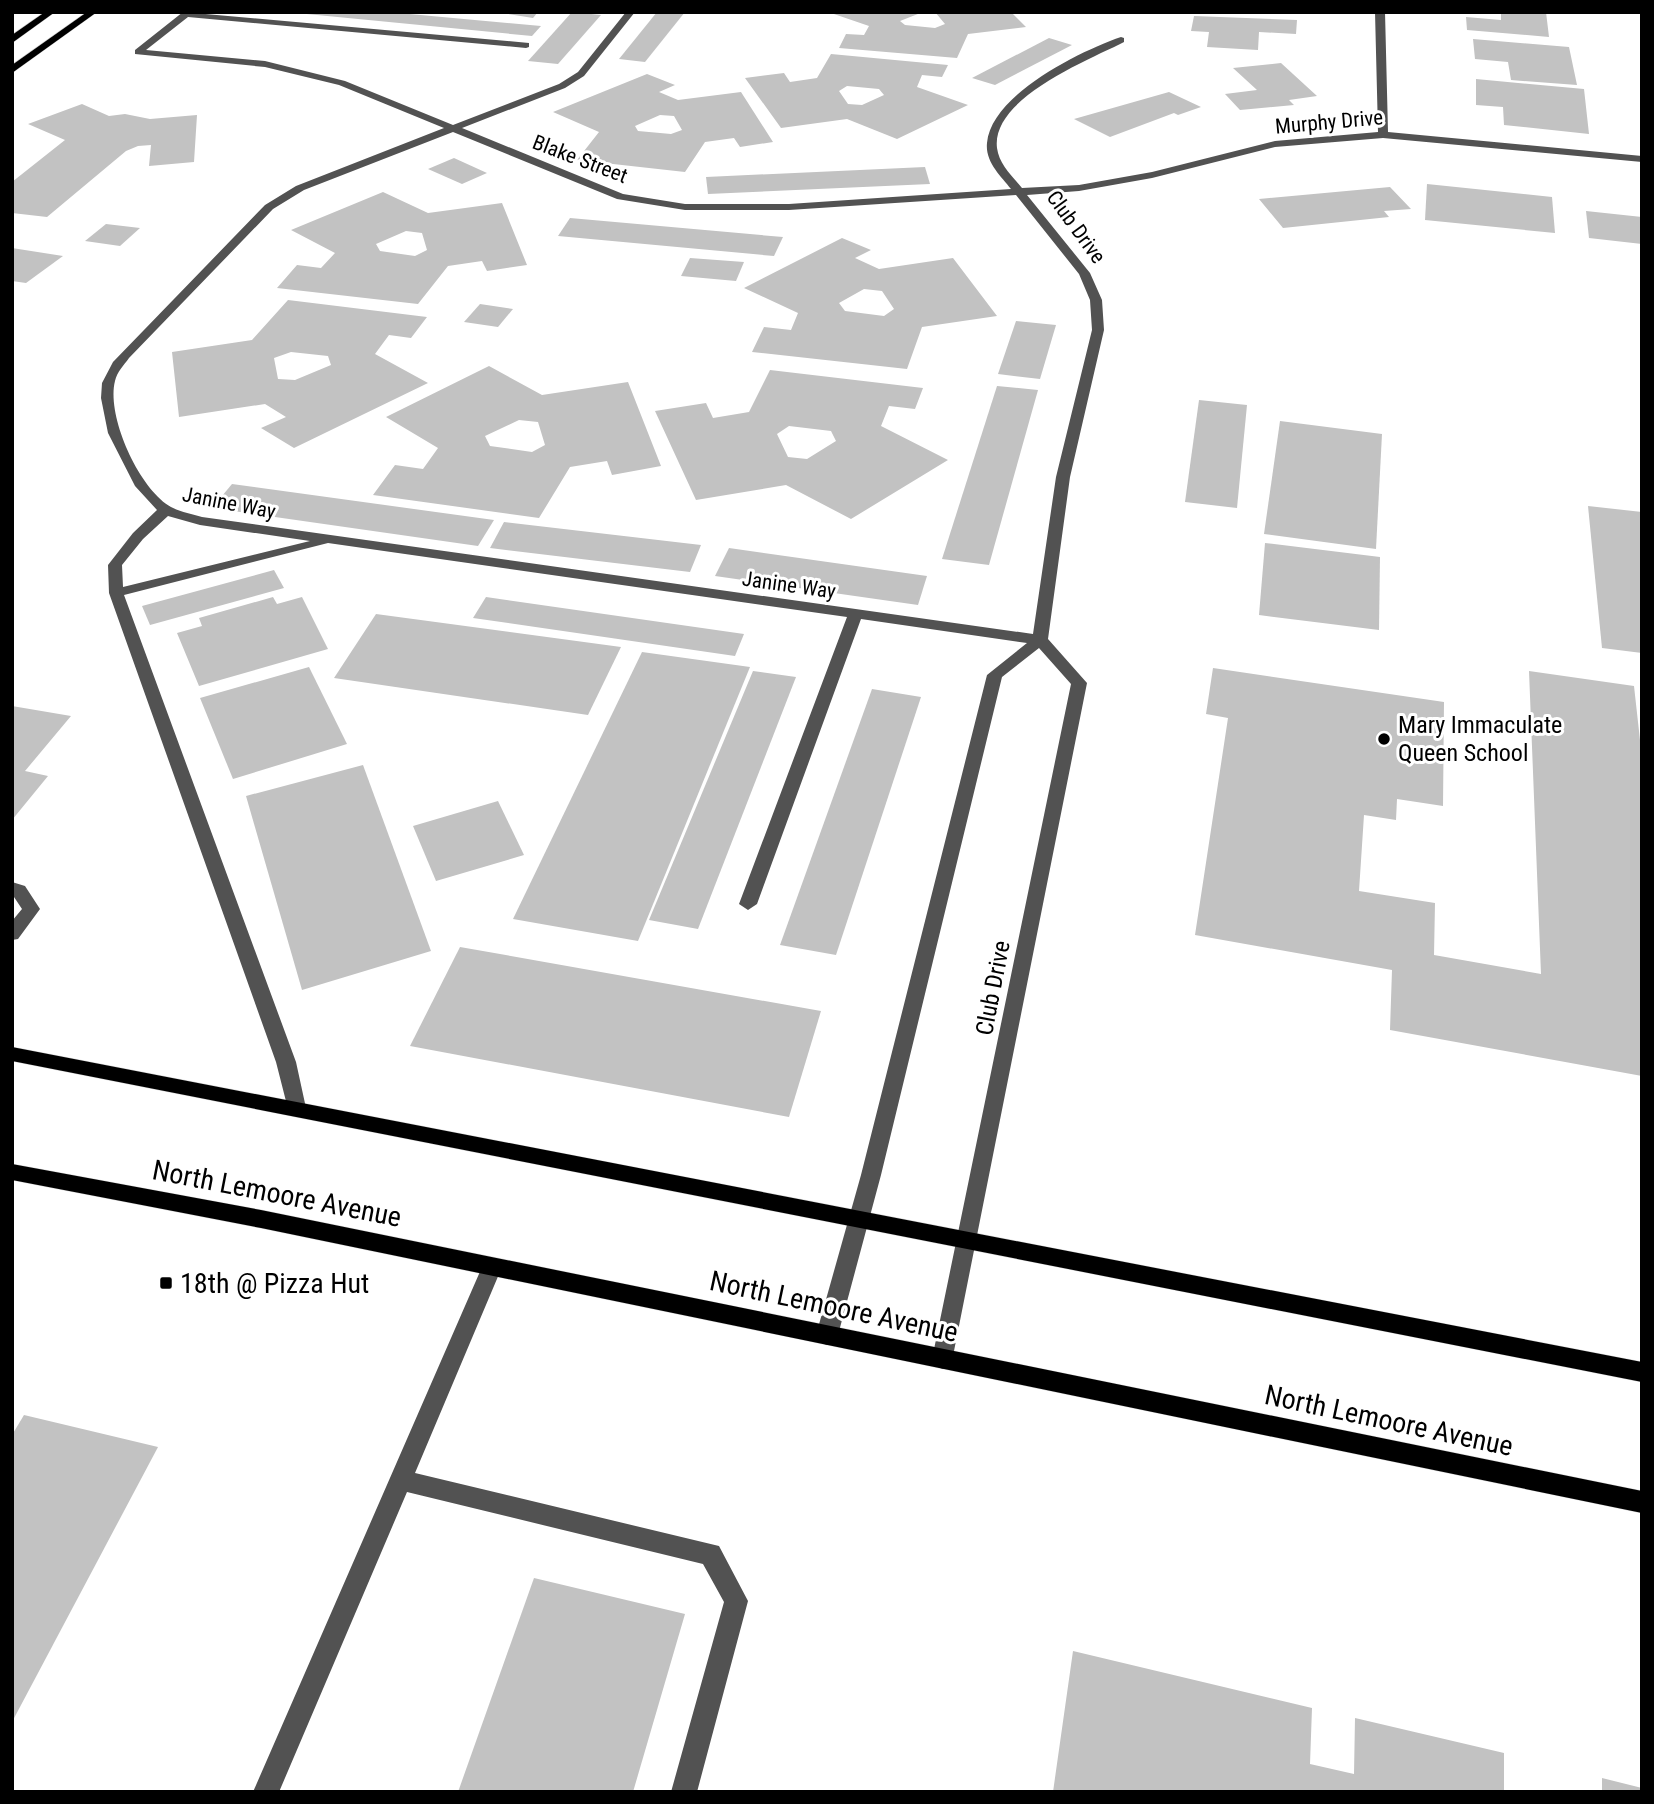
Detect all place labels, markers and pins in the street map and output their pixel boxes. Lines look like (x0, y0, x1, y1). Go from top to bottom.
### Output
place label: Mary Immaculate Queen School (1398, 711, 1562, 767)
marker: Mary Immaculate Queen School (1376, 731, 1392, 747)
place label: 18th @ Pizza Hut (180, 1267, 369, 1300)
marker: 18th @ Pizza Hut (158, 1275, 174, 1291)

